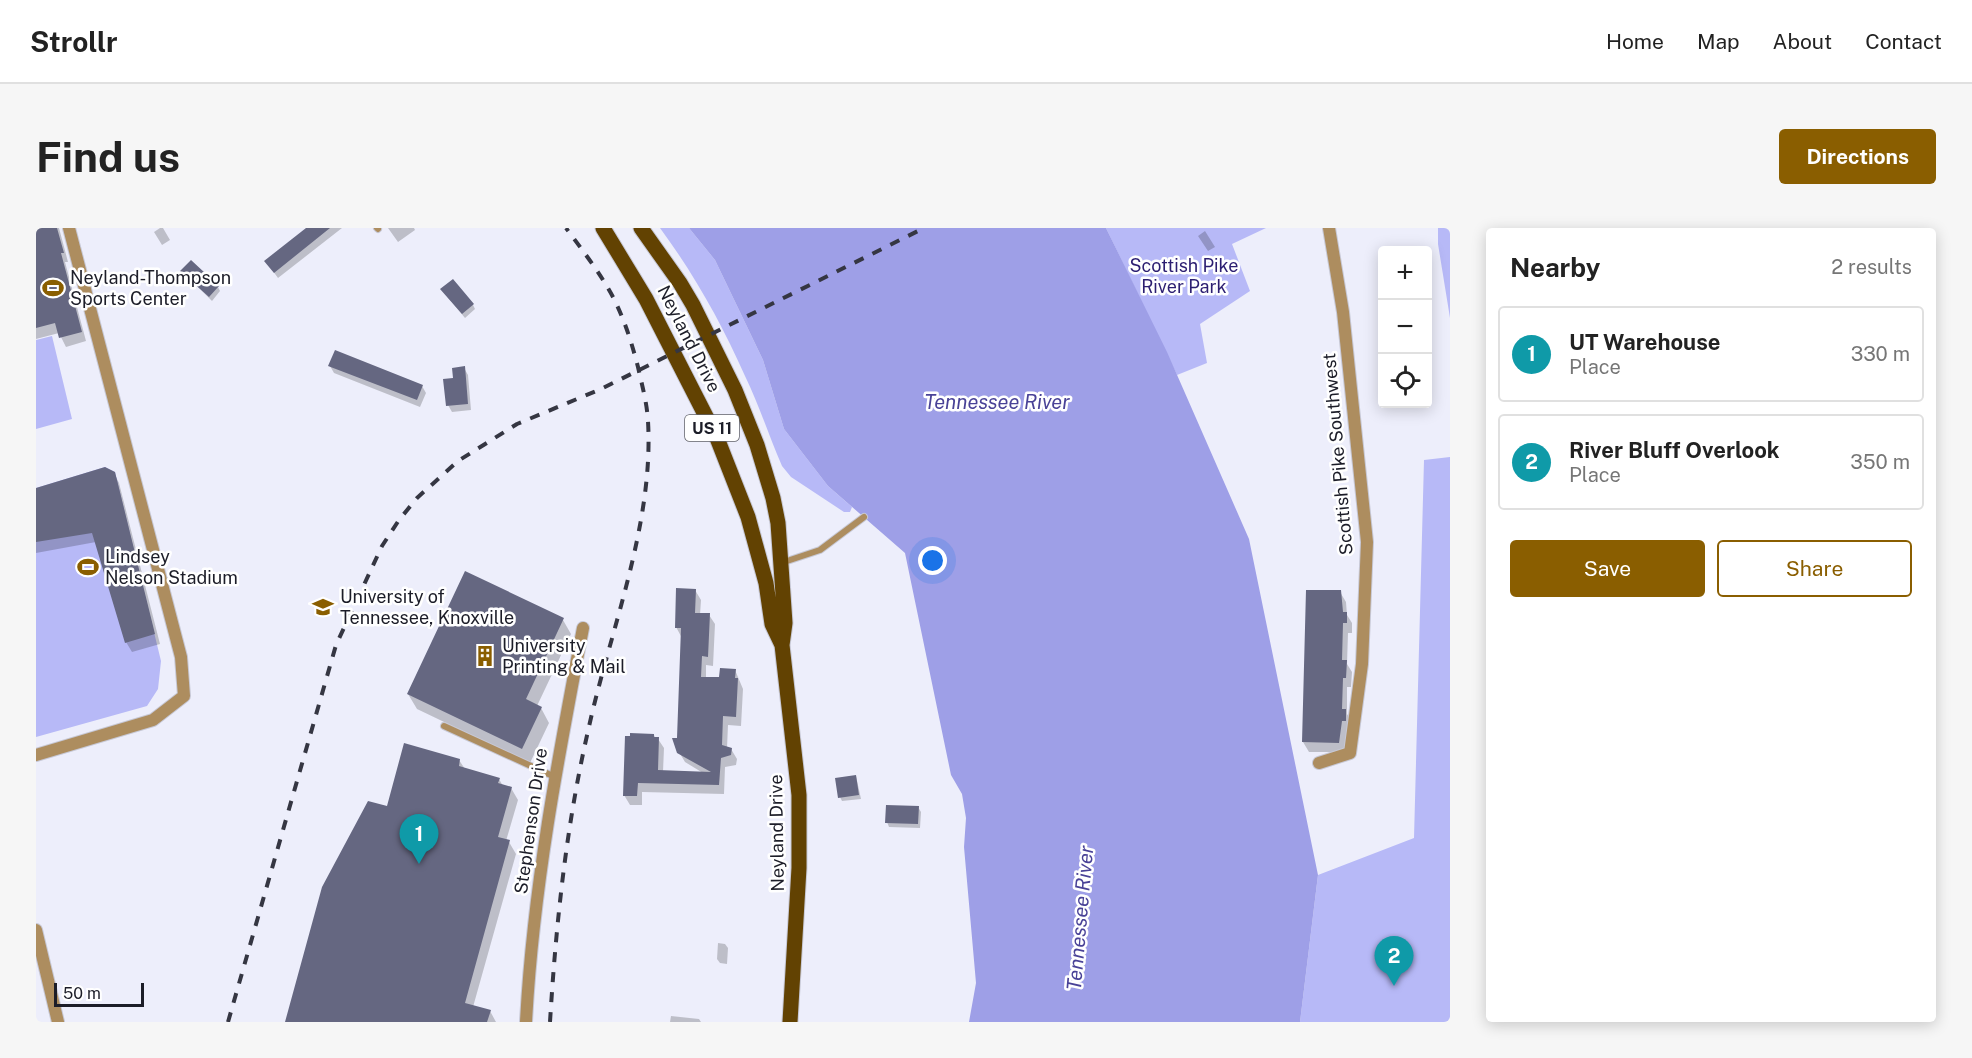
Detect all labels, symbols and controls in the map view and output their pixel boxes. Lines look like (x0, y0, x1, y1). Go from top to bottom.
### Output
text: Strollr (30, 25, 118, 58)
text: Home (1606, 29, 1664, 54)
text: Map (1697, 29, 1740, 54)
text: About (1773, 29, 1832, 54)
text: Contact (1865, 29, 1942, 54)
button: Directions (1779, 129, 1936, 184)
text: Find us (36, 132, 180, 181)
map controls (1378, 246, 1432, 408)
button: + (1378, 246, 1432, 300)
text: Nearby (1510, 252, 1600, 283)
park label: Scottish Pike River Park (1130, 255, 1238, 297)
text: 2 results (1831, 255, 1912, 279)
place label: Neyland-Thompson Sports Center (70, 267, 231, 309)
sports icon: Neyland-Thompson Sports Center (41, 276, 65, 300)
street label: Neyland Drive (654, 282, 725, 396)
button: − (1378, 300, 1432, 354)
text: UT Warehouse (1569, 329, 1720, 355)
text: 1 (1527, 342, 1536, 366)
text: 330 m (1851, 342, 1910, 366)
street label: Scottish Pike Southwest (1318, 352, 1357, 556)
button: locate (1378, 354, 1432, 408)
text: Place (1569, 355, 1621, 379)
water label: Tennessee River (924, 390, 1070, 414)
road number: US 11 (685, 415, 739, 441)
text: River Bluff Overlook (1569, 437, 1780, 463)
text: 2 (1525, 450, 1538, 474)
text: 350 m (1850, 450, 1910, 474)
text: Place (1569, 463, 1621, 487)
button: Save (1510, 540, 1705, 597)
button: Share (1717, 540, 1912, 597)
place label: Lindsey Nelson Stadium (105, 546, 238, 588)
your location (918, 546, 947, 575)
sports icon: Lindsey Nelson Stadium (76, 555, 100, 579)
place label: University of Tennessee, Knoxville (340, 586, 514, 628)
school or university icon: University of Tennessee, Knoxville (311, 595, 335, 619)
place label: University Printing & Mail (502, 635, 626, 677)
building icon: University Printing & Mail (473, 644, 497, 668)
street label: Stephenson Drive (510, 746, 551, 895)
street label: Neyland Drive (765, 774, 788, 892)
pin: 1 (400, 814, 439, 864)
water label: Tennessee River (1062, 844, 1098, 992)
pin: 2 (1374, 936, 1414, 986)
scale bar (54, 980, 144, 1008)
text: 50 m (63, 984, 101, 1003)

